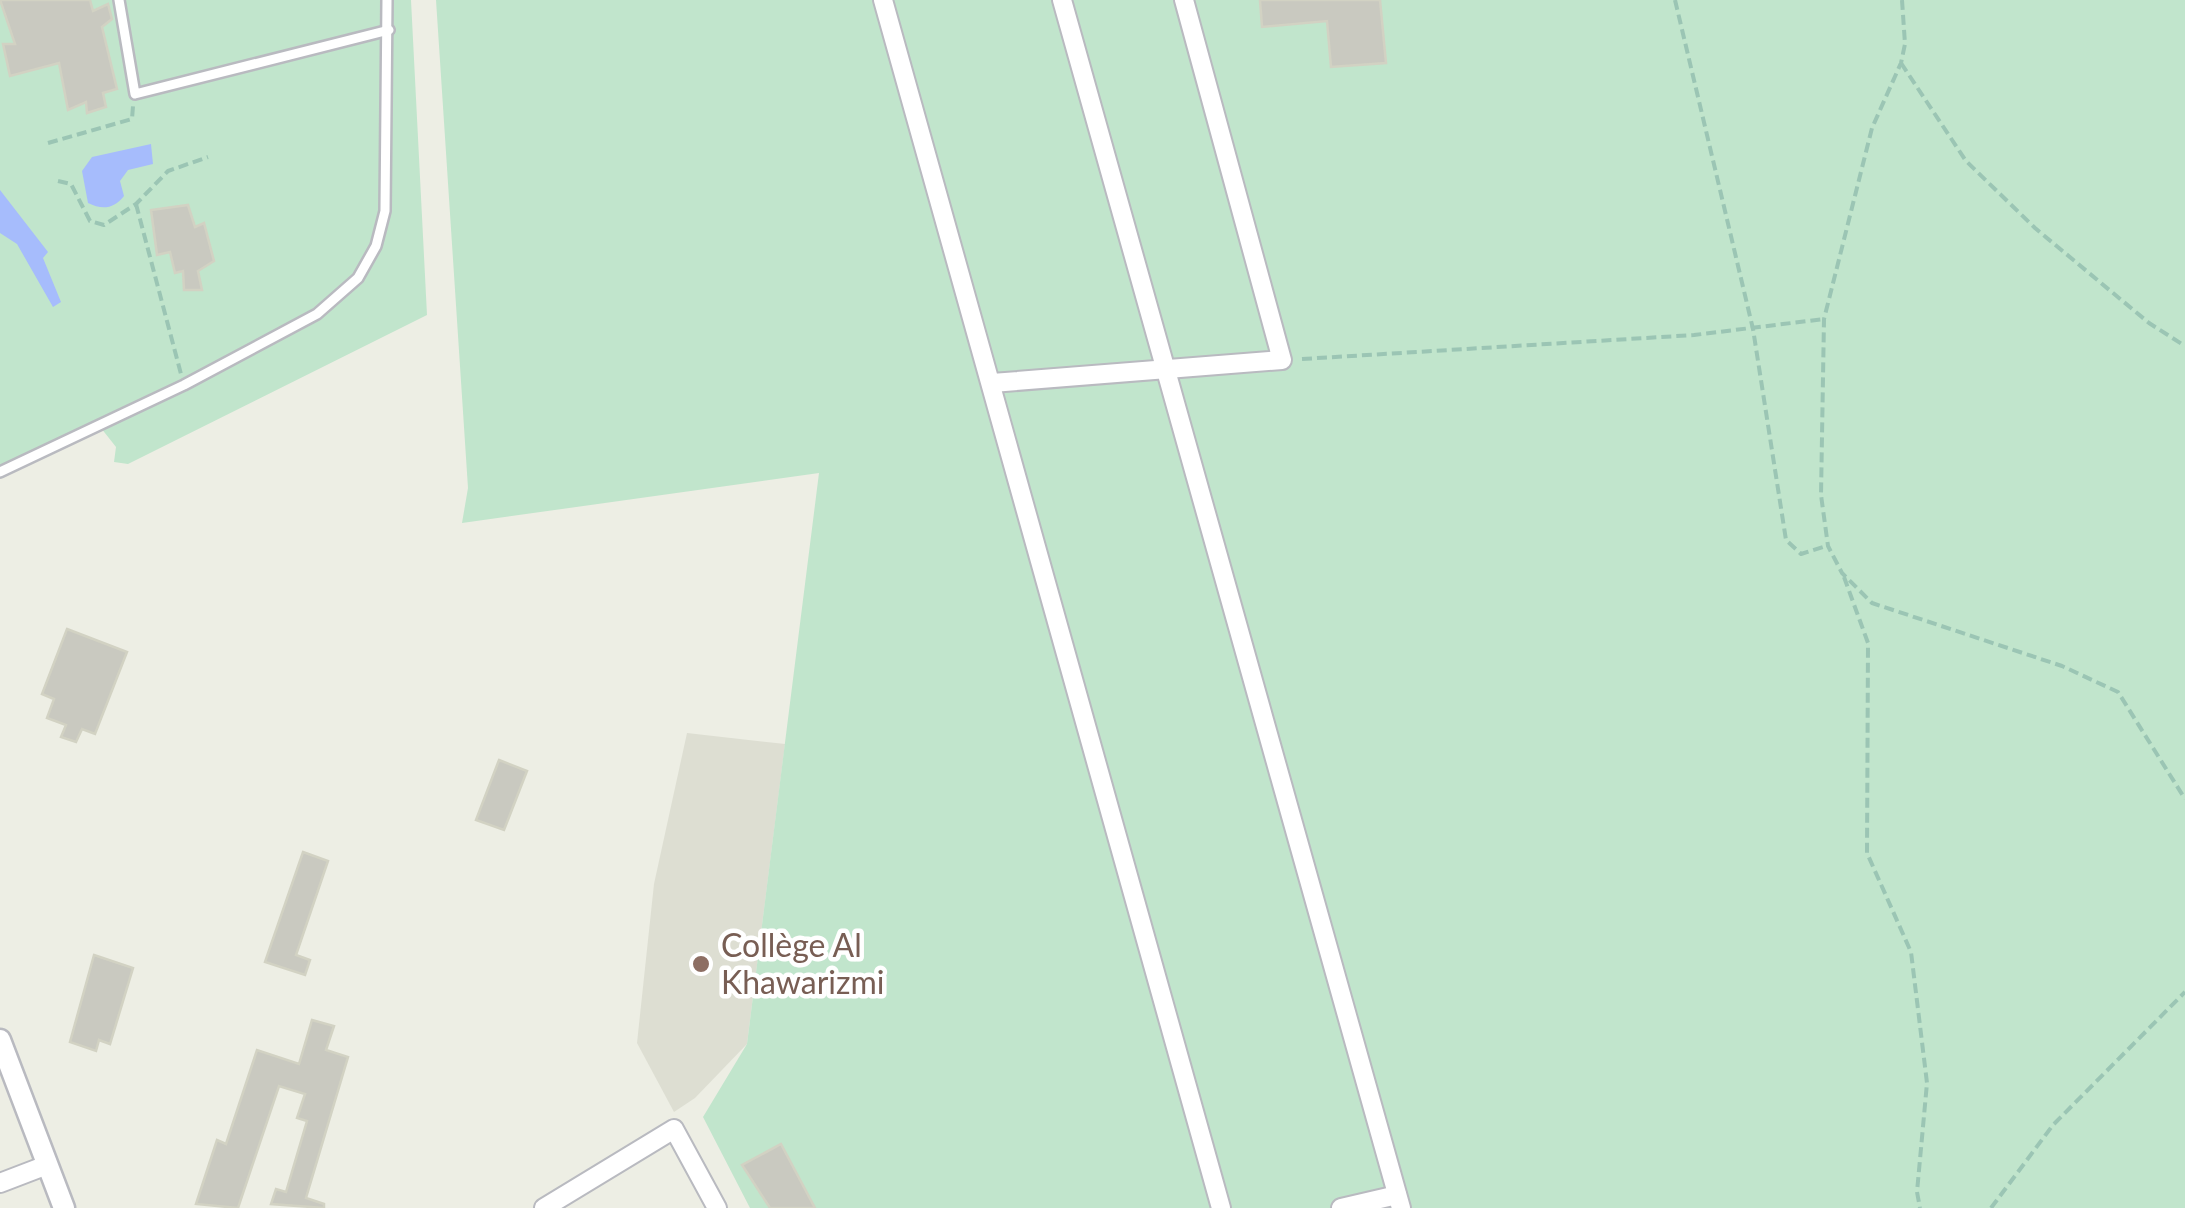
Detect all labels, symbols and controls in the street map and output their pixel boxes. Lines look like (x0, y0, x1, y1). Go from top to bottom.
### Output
place label: Collège Al Khawarizmi (721, 925, 885, 1001)
marker: Collège Al Khawarizmi (690, 953, 712, 975)

